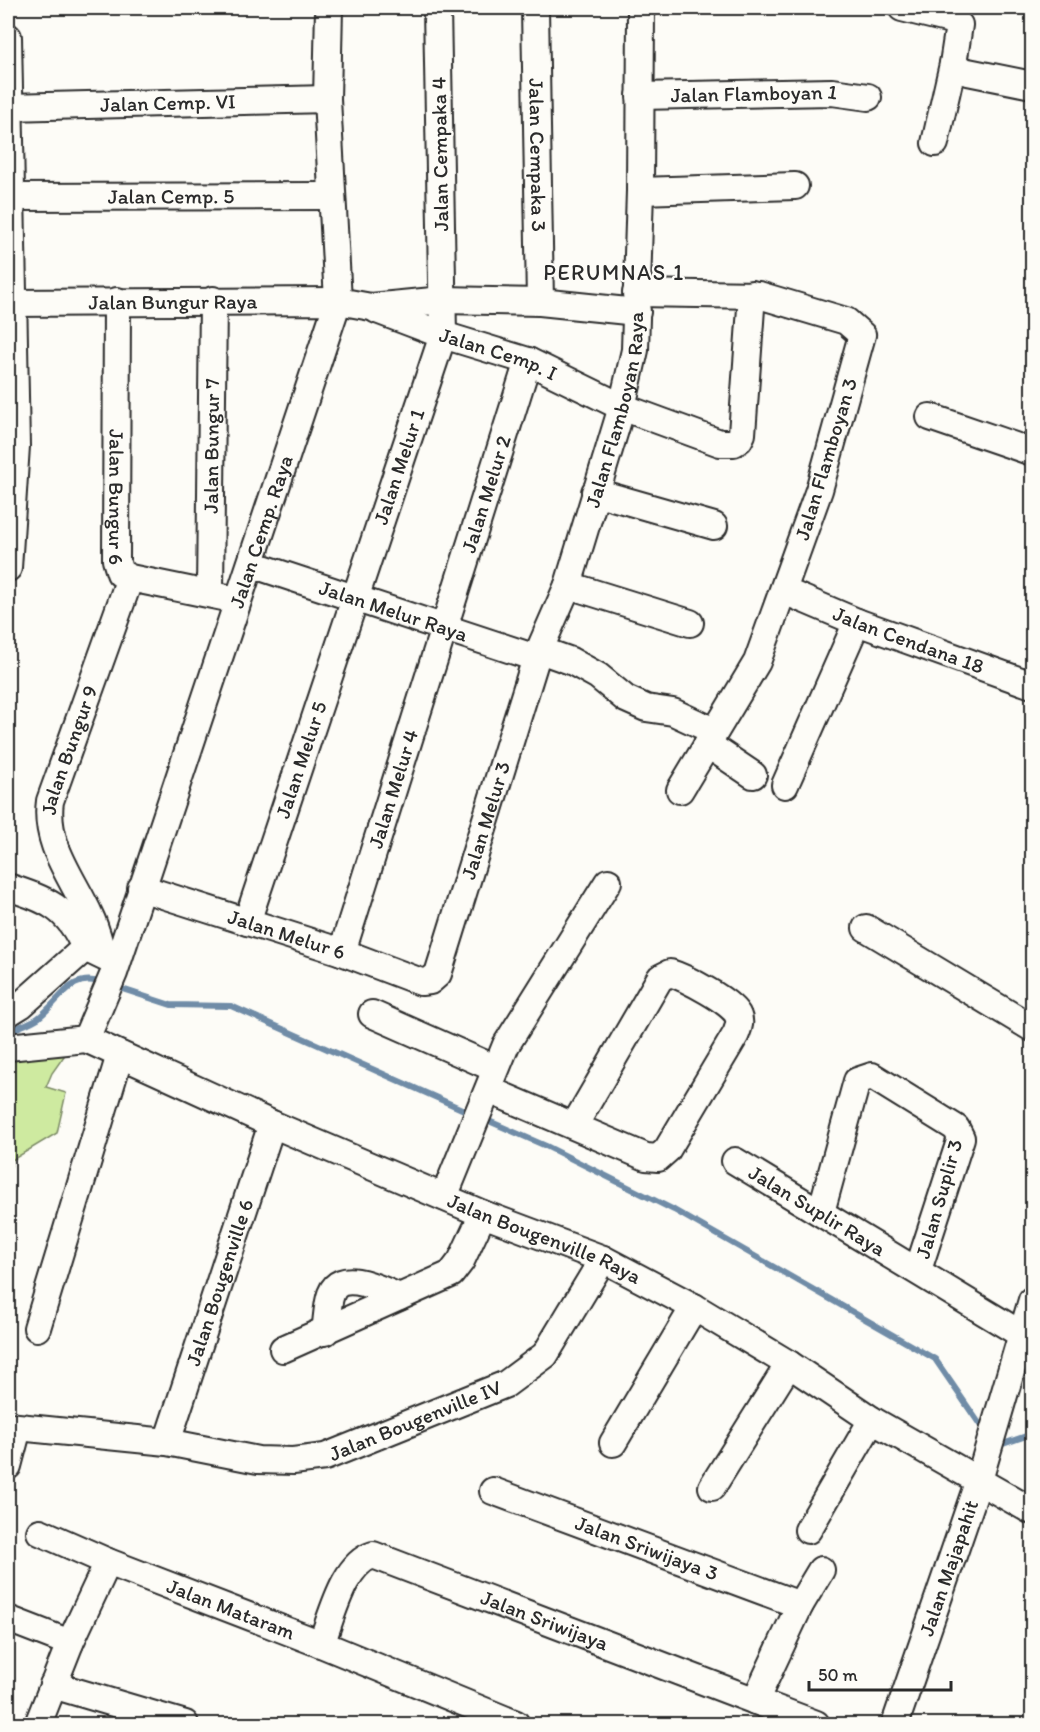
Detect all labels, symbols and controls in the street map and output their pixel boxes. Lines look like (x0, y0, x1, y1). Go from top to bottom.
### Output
street label: Jalan Cempaka 4 (426, 76, 453, 232)
street label: Jalan Cempaka 3 (524, 78, 552, 232)
street label: Jalan Flamboyan 1 (670, 79, 839, 107)
street label: Jalan Cemp. VI (100, 88, 236, 117)
street label: Jalan Cemp. 5 (108, 183, 234, 209)
district label: PERUMNAS 1 (543, 259, 685, 286)
street label: Jalan Bungur Raya (89, 288, 258, 315)
street label: Jalan Flamboyan Raya (579, 311, 648, 510)
street label: Jalan Cemp. I (436, 322, 562, 385)
street label: Jalan Flamboyan 3 (789, 375, 862, 543)
street label: Jalan Bungur 7 (198, 378, 224, 514)
street label: Jalan Melur 1 (368, 405, 430, 528)
street label: Jalan Bungur 6 (104, 429, 130, 565)
street label: Jalan Melur 2 (455, 432, 516, 556)
street label: Jalan Cemp. Raya (224, 452, 298, 611)
street label: Jalan Melur Raya (316, 574, 471, 647)
street label: Jalan Cendana 18 (830, 600, 987, 679)
street label: Jalan Bungur 9 (36, 682, 102, 815)
street label: Jalan Melur 5 (270, 698, 332, 821)
street label: Jalan Melur 4 (362, 726, 423, 851)
street label: Jalan Melur 3 (455, 758, 515, 882)
street label: Jalan Melur 6 (225, 904, 349, 964)
street label: Jalan Suplir 3 (910, 1136, 967, 1261)
street label: Jalan Suplir Raya (744, 1159, 890, 1261)
street label: Jalan Bougenville Raya (444, 1187, 646, 1289)
street label: Jalan Bougenville 6 (180, 1196, 258, 1369)
street label: Jalan Bougenville IV (325, 1374, 505, 1466)
street label: Jalan Majapahit (913, 1496, 983, 1639)
street label: Jalan Sriwijaya 3 (572, 1510, 722, 1586)
street label: Jalan Mataram (163, 1573, 299, 1645)
street label: Jalan Sriwijaya (477, 1584, 612, 1656)
scale bar (809, 1654, 952, 1692)
text: 50 m (818, 1664, 858, 1686)

